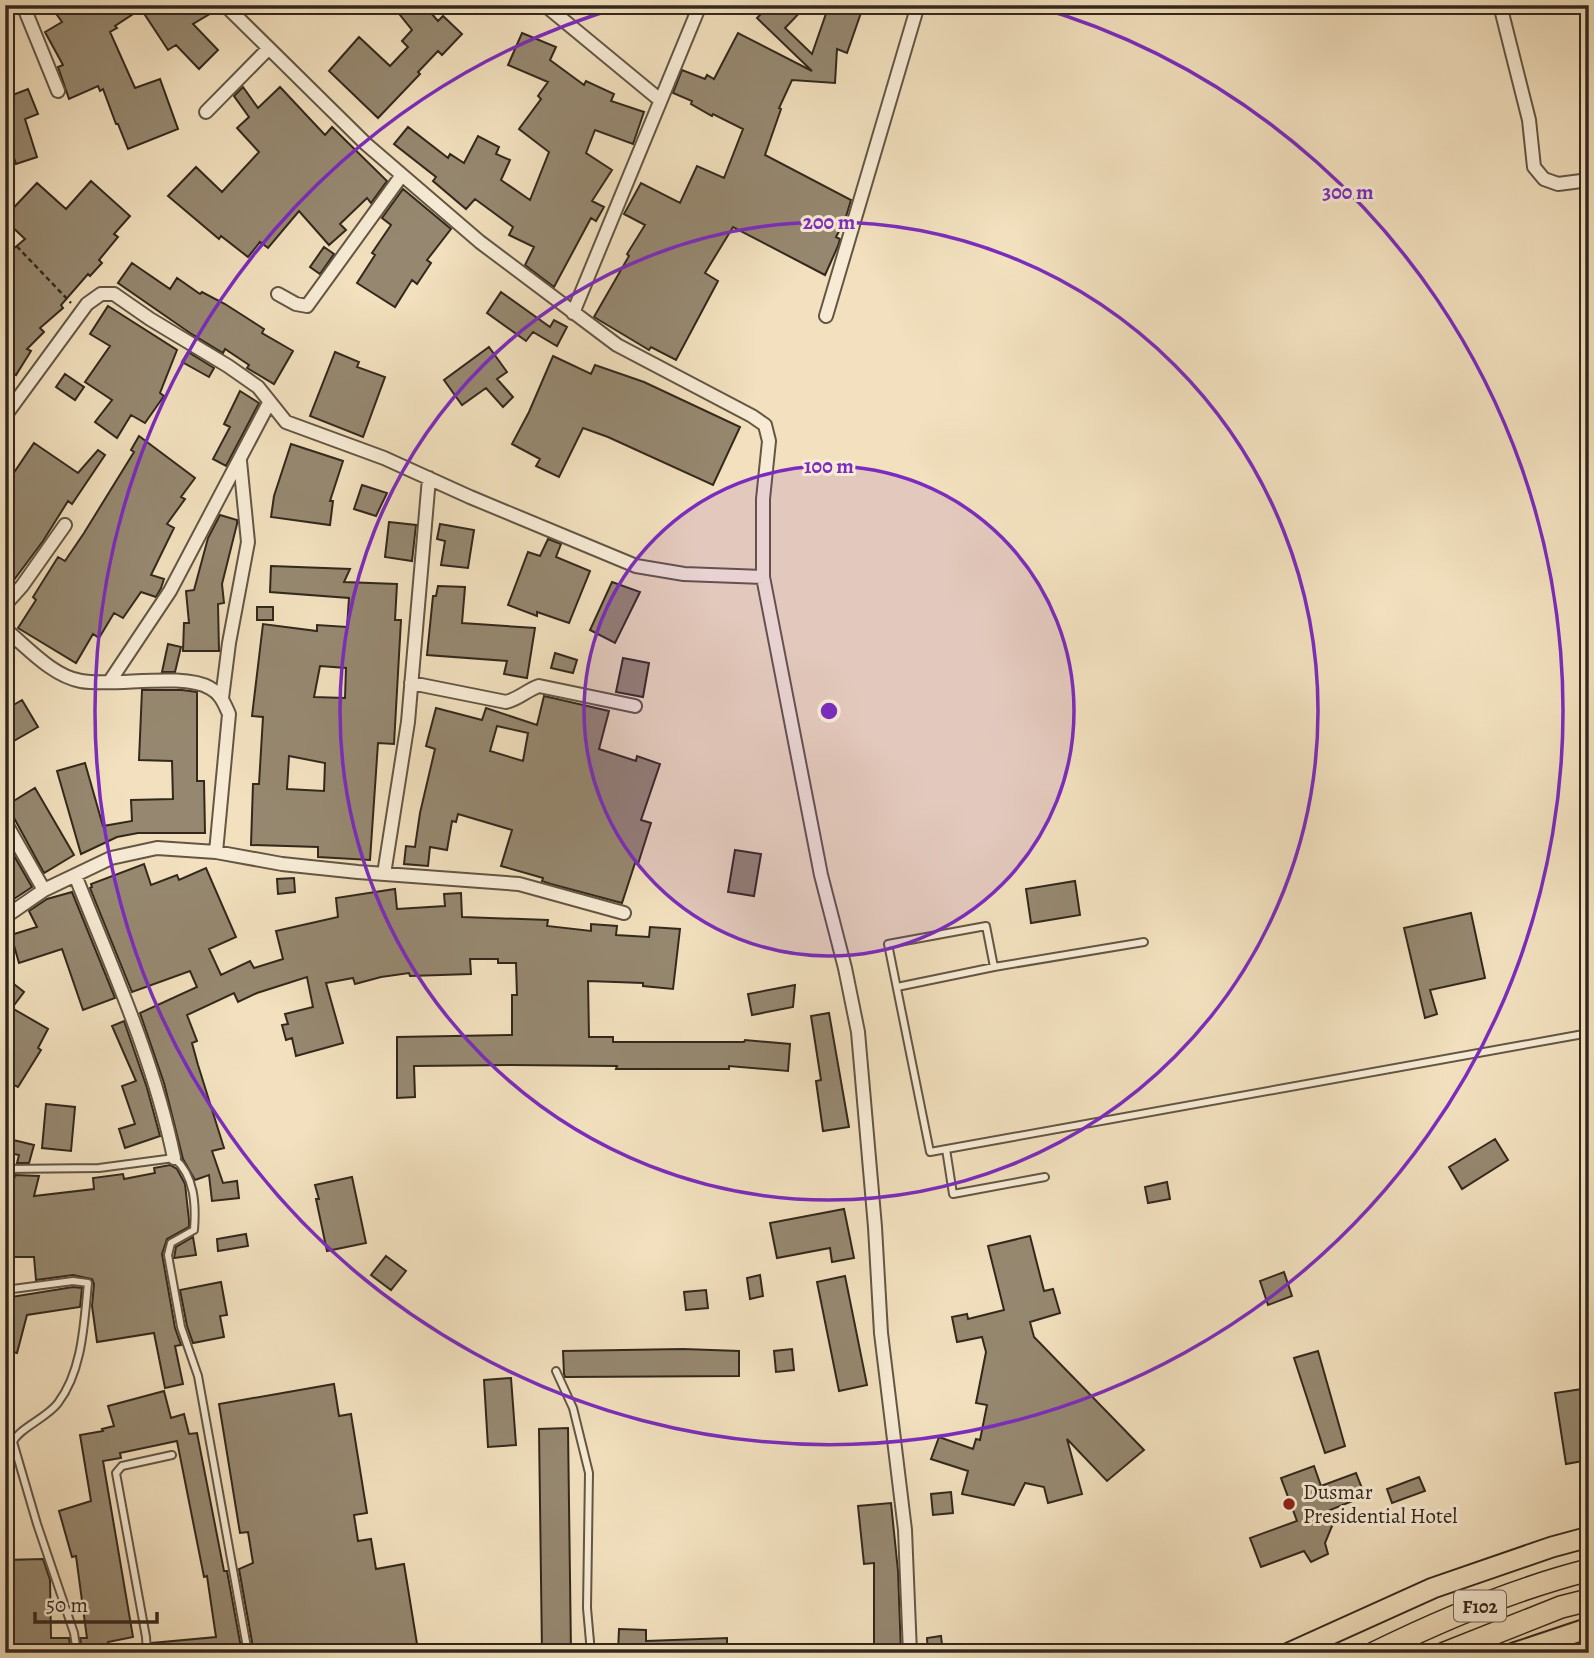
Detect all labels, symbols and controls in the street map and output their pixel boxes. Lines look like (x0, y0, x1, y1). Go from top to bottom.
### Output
text: 300 m (1322, 178, 1374, 206)
text: 200 m (803, 208, 856, 236)
text: 100 m (804, 452, 854, 480)
centre of rings (817, 699, 841, 723)
place label: Dusmar Presidential Hotel (1303, 1478, 1457, 1530)
marker: Dusmar Presidential Hotel (1281, 1496, 1297, 1512)
scale bar (35, 1581, 158, 1625)
road number: F102 (1454, 1590, 1506, 1622)
text: 50 m (46, 1591, 88, 1619)

